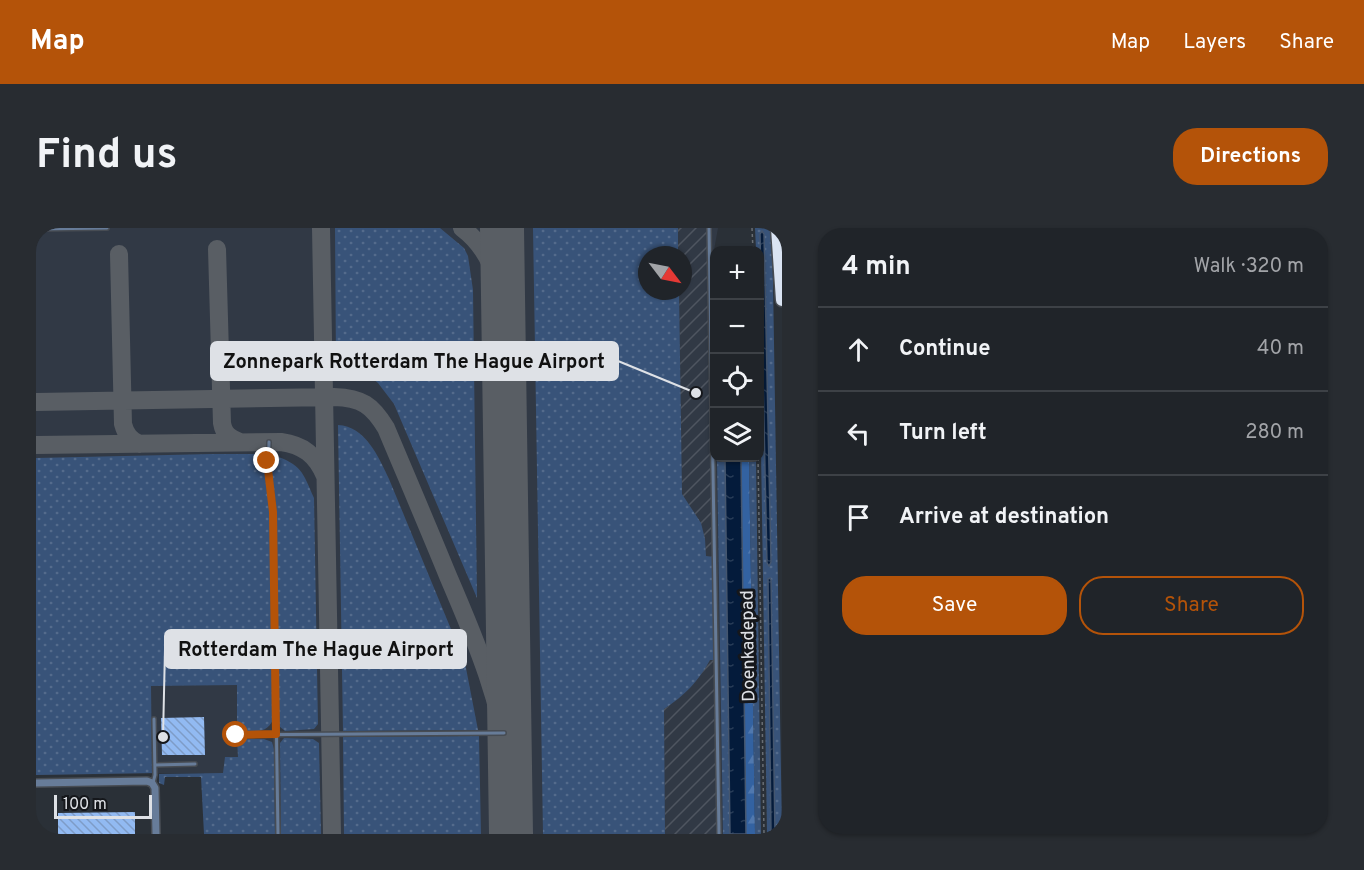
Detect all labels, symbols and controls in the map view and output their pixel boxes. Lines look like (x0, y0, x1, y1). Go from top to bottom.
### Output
text: Map (30, 24, 85, 60)
text: Map (1111, 29, 1150, 56)
text: Layers (1183, 29, 1246, 56)
text: Share (1279, 29, 1334, 56)
button: Directions (1173, 128, 1328, 185)
text: Find us (36, 130, 177, 183)
north arrow (638, 246, 692, 300)
map controls (710, 246, 764, 462)
button: + (710, 246, 764, 300)
text: 4 min (842, 251, 911, 284)
text: Walk · 320 m (1194, 254, 1304, 280)
button: − (710, 300, 764, 354)
icon: ahead (842, 333, 875, 366)
text: Continue (899, 336, 990, 363)
text: 40 m (1257, 336, 1304, 362)
callout: Zonnepark Rotterdam The Hague Airport (211, 342, 618, 380)
text: Zonnepark Rotterdam The Hague Airport (223, 350, 605, 376)
button: locate (710, 354, 764, 408)
button: layers (710, 408, 764, 462)
icon: left (842, 417, 875, 450)
text: Turn left (899, 420, 987, 447)
text: 280 m (1245, 420, 1304, 446)
route end (253, 447, 279, 473)
icon: arrive (842, 501, 875, 534)
text: Arrive at destination (899, 504, 1109, 531)
button: Save (842, 576, 1067, 635)
button: Share (1079, 576, 1304, 635)
street label: Doenkadepad (737, 590, 761, 702)
callout: Rotterdam The Hague Airport (165, 630, 466, 668)
text: Rotterdam The Hague Airport (178, 638, 454, 664)
route start (222, 721, 248, 747)
scale bar (54, 792, 152, 820)
text: 100 m (63, 795, 107, 815)

